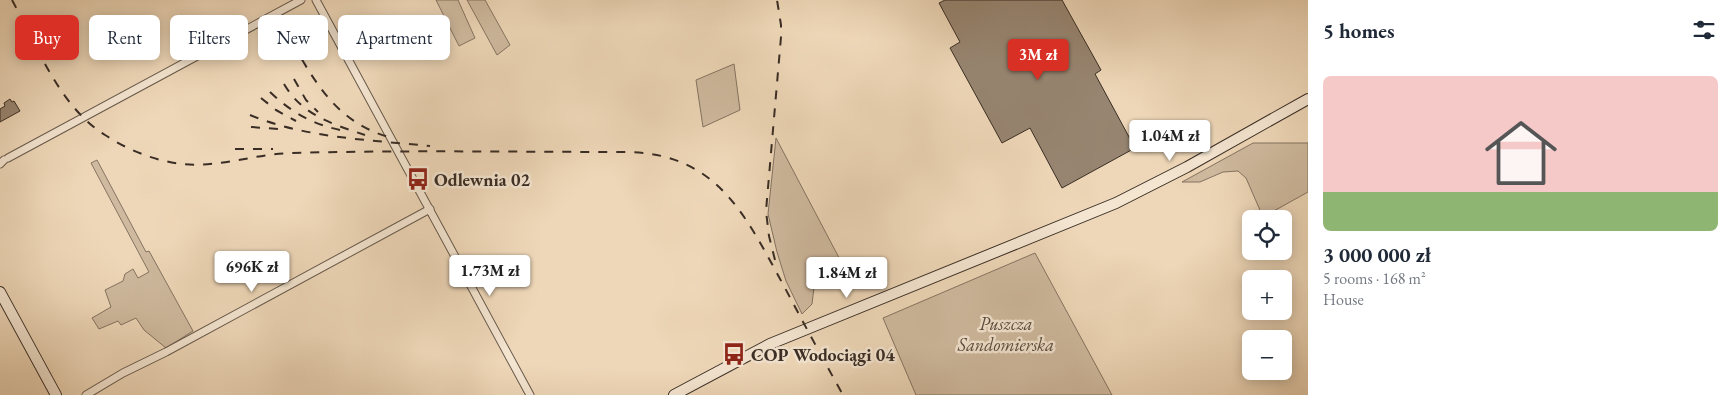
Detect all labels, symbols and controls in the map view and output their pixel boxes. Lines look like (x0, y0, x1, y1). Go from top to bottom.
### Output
chip: Buy (15, 15, 79, 60)
chip: Rent (89, 15, 160, 60)
chip: Filters (170, 15, 248, 60)
chip: New (258, 15, 328, 60)
chip: Apartment (338, 15, 450, 60)
icon: filters (1690, 16, 1718, 44)
text: 5 homes (1323, 17, 1395, 44)
pin: 3M zł (1003, 38, 1073, 81)
text: 3M zł (1019, 44, 1057, 65)
icon: home (1476, 108, 1566, 198)
pin: 1.04M zł (1118, 120, 1222, 162)
text: 1.04M zł (1140, 125, 1200, 146)
bus stop icon: Odlewnia 02 (405, 166, 431, 192)
place label: Odlewnia 02 (434, 168, 530, 191)
map controls (1242, 210, 1292, 380)
button: locate (1242, 210, 1292, 260)
text: 3 000 000 zł (1323, 241, 1431, 268)
pin: 696K zł (206, 250, 298, 293)
pin: 1.73M zł (438, 254, 542, 297)
text: 696K zł (225, 256, 279, 277)
pin: 1.84M zł (795, 256, 899, 299)
text: 1.73M zł (460, 260, 520, 281)
text: 1.84M zł (817, 262, 877, 283)
text: 5 rooms · 168 m² (1323, 268, 1426, 289)
button: + (1242, 270, 1292, 320)
text: House (1323, 289, 1364, 310)
park label: Puszcza Sandomierska (957, 312, 1054, 356)
button: − (1242, 330, 1292, 380)
bus stop icon: COP Wodociągi 04 (721, 341, 747, 367)
place label: COP Wodociągi 04 (751, 343, 895, 366)

